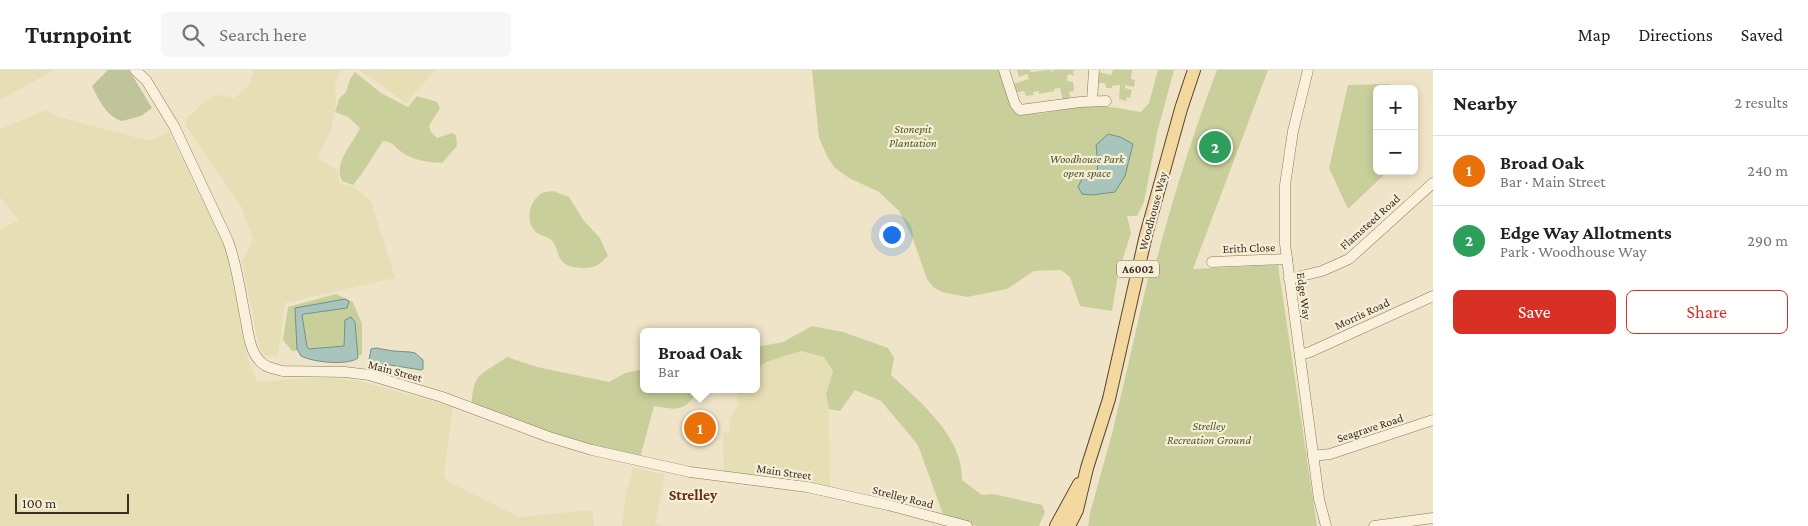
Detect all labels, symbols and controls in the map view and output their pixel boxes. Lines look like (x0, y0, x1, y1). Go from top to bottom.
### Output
search box (161, 12, 511, 57)
text: Turnpoint (25, 21, 131, 48)
icon: search (179, 21, 207, 49)
text: Search here (219, 24, 307, 45)
text: Map (1578, 25, 1610, 45)
text: Directions (1638, 25, 1713, 45)
text: Saved (1741, 25, 1783, 45)
map controls (1373, 85, 1418, 175)
button: + (1373, 85, 1418, 130)
text: Nearby (1453, 91, 1517, 115)
text: 2 results (1735, 94, 1788, 111)
park label: Stonepit Plantation (889, 122, 937, 150)
pin: 2 (1199, 128, 1231, 166)
button: − (1373, 130, 1418, 175)
park label: Woodhouse Park open space (1050, 152, 1125, 180)
text: Broad Oak (1500, 152, 1584, 173)
text: 1 (1466, 162, 1472, 179)
text: 240 m (1747, 162, 1788, 179)
street label: Woodhouse Way (1136, 170, 1170, 252)
text: Bar · Main Street (1500, 173, 1606, 190)
street label: Flamsteed Road (1337, 191, 1404, 253)
your location (879, 222, 905, 248)
text: Edge Way Allotments (1500, 222, 1672, 243)
text: 2 (1465, 232, 1473, 249)
text: 290 m (1747, 232, 1788, 249)
street label: Erith Close (1222, 240, 1276, 256)
text: Park · Woodhouse Way (1500, 243, 1647, 260)
road number: A6002 (1117, 260, 1159, 278)
street label: Edge Way (1294, 271, 1314, 321)
button: Save (1453, 290, 1616, 334)
button: Share (1626, 290, 1788, 334)
street label: Morris Road (1332, 295, 1392, 333)
popup (640, 328, 760, 393)
text: Broad Oak (658, 342, 742, 363)
street label: Main Street (366, 357, 425, 385)
text: Bar (658, 363, 680, 380)
pin: 1 (684, 409, 716, 447)
street label: Seagrave Road (1335, 410, 1406, 445)
park label: Strelley Recreation Ground (1167, 419, 1251, 447)
street label: Main Street (756, 461, 813, 483)
street label: Strelley Road (871, 483, 936, 512)
district label: Strelley (669, 487, 718, 503)
scale bar (15, 491, 129, 514)
text: 100 m (22, 495, 56, 511)

